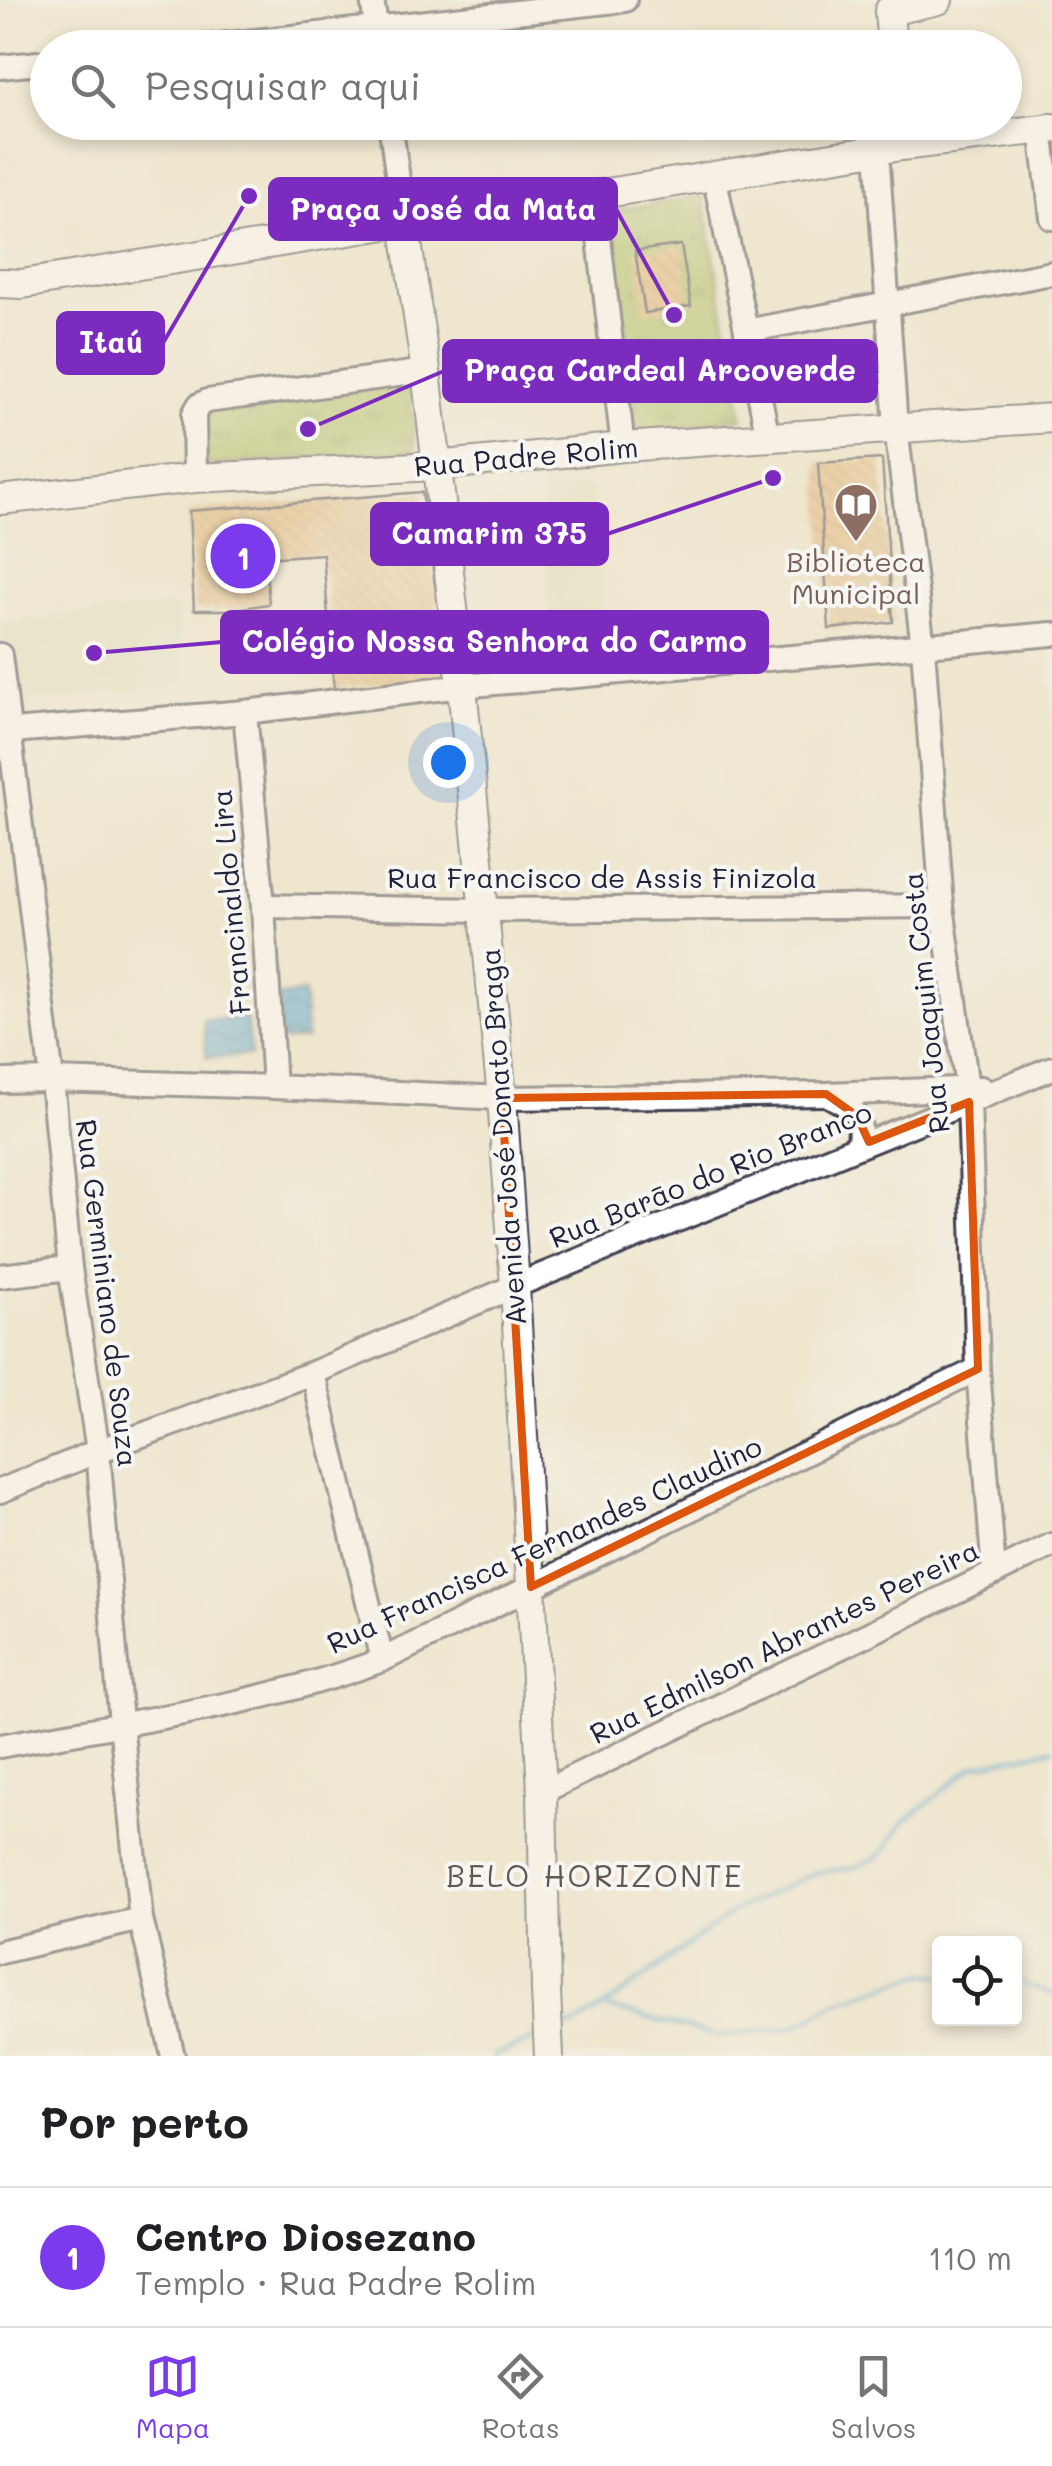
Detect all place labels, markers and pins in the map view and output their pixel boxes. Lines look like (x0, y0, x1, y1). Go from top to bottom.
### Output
callout: Praça José da Mata (270, 179, 616, 239)
callout: Itaú (58, 313, 163, 373)
callout: Praça Cardeal Arcoverde (444, 341, 876, 401)
library icon: Biblioteca Municipal (833, 482, 879, 543)
callout: Camarim 375 (372, 504, 607, 564)
pin: 1 (210, 518, 276, 594)
place label: Biblioteca Municipal (786, 543, 926, 611)
callout: Colégio Nossa Senhora do Carmo (222, 612, 767, 672)

